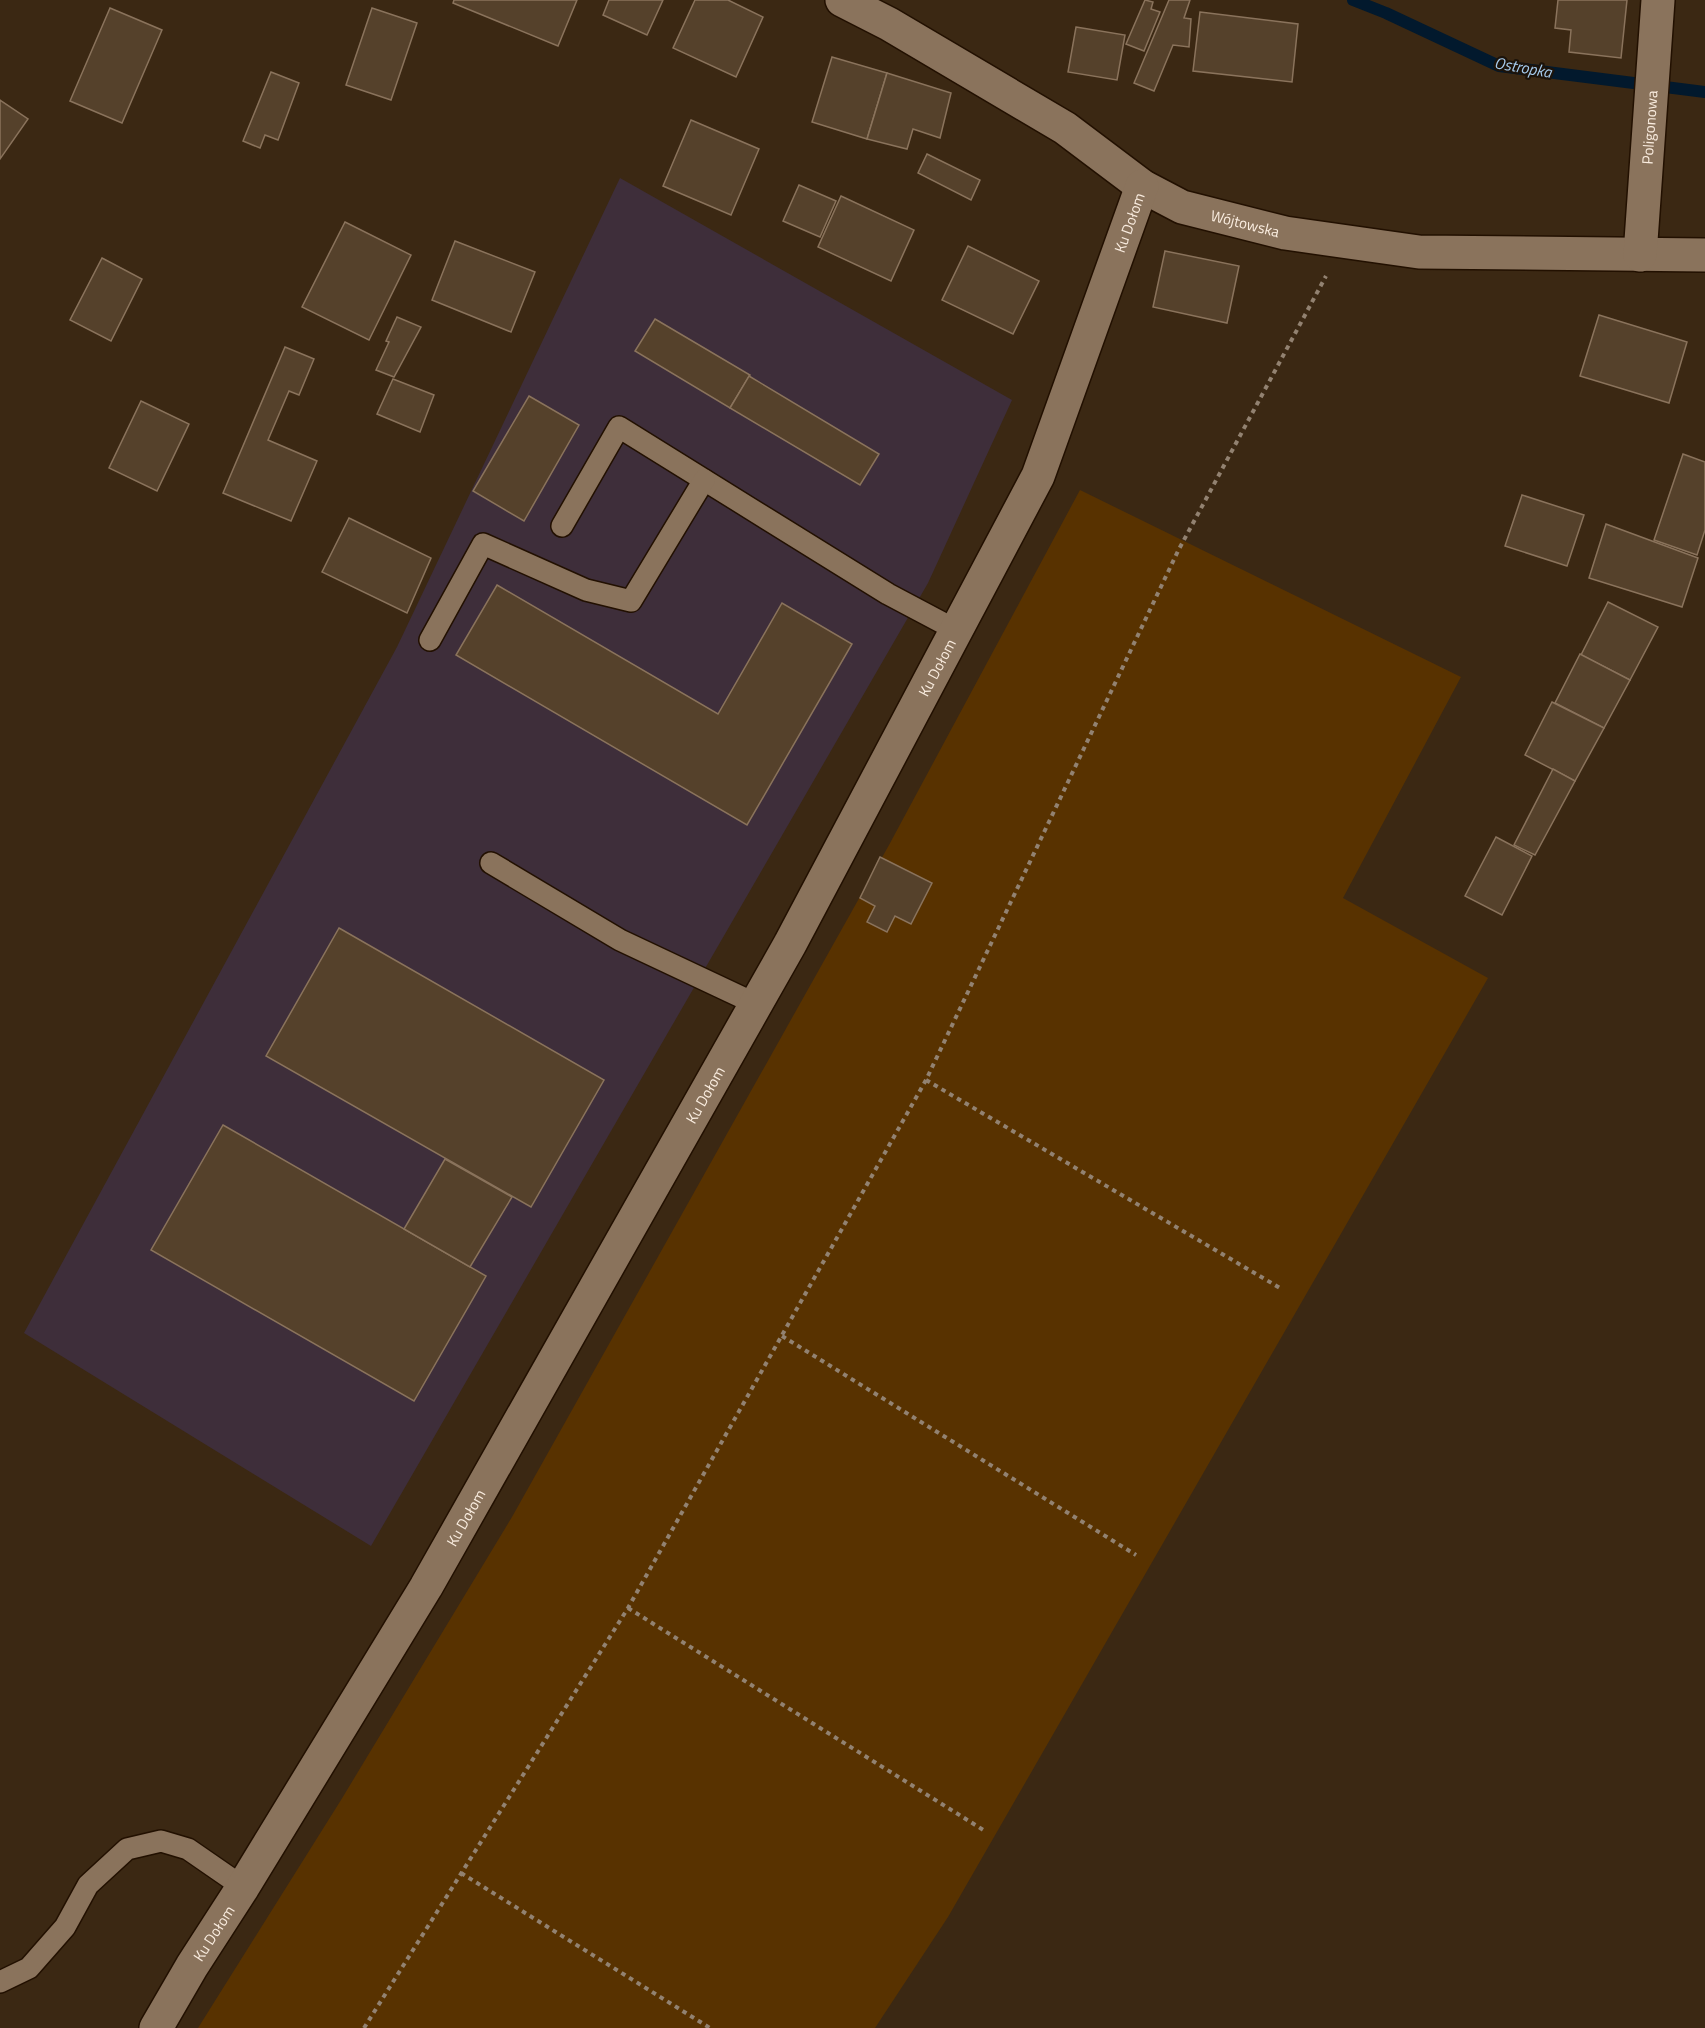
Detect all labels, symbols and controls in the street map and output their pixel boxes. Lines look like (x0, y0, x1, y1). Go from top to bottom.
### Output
water label: Ostropka (1493, 50, 1554, 84)
street label: Poligonowa (1635, 89, 1663, 165)
street label: Ku Dołom (1108, 189, 1150, 256)
street label: Wójtowska (1208, 203, 1283, 243)
street label: Ku Dołom (912, 635, 961, 700)
street label: Ku Dołom (679, 1062, 730, 1127)
street label: Ku Dołom (440, 1485, 491, 1550)
street label: Ku Dołom (187, 1901, 240, 1965)

